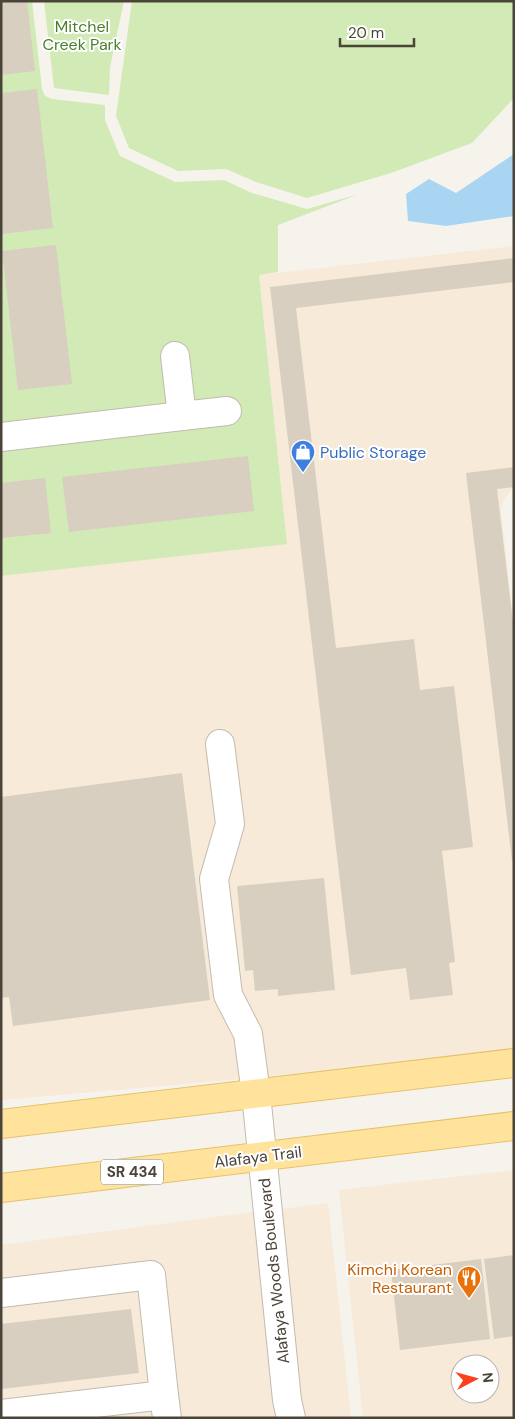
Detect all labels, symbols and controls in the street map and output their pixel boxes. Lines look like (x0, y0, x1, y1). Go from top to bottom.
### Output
scale bar (340, 15, 414, 47)
park label: Mitchel Creek Park (42, 16, 122, 55)
text: 20 m (348, 23, 384, 43)
shop icon: Public Storage (290, 439, 316, 473)
place label: Public Storage (320, 442, 426, 463)
street label: Alafaya Trail (213, 1141, 303, 1173)
road number: SR 434 (101, 1160, 163, 1184)
street label: Alafaya Woods Boulevard (254, 1177, 294, 1365)
place label: Kimchi Korean Restaurant (347, 1259, 452, 1298)
restaurant icon: Kimchi Korean Restaurant (456, 1265, 482, 1299)
north arrow (450, 1354, 500, 1404)
text: N (478, 1372, 497, 1384)

